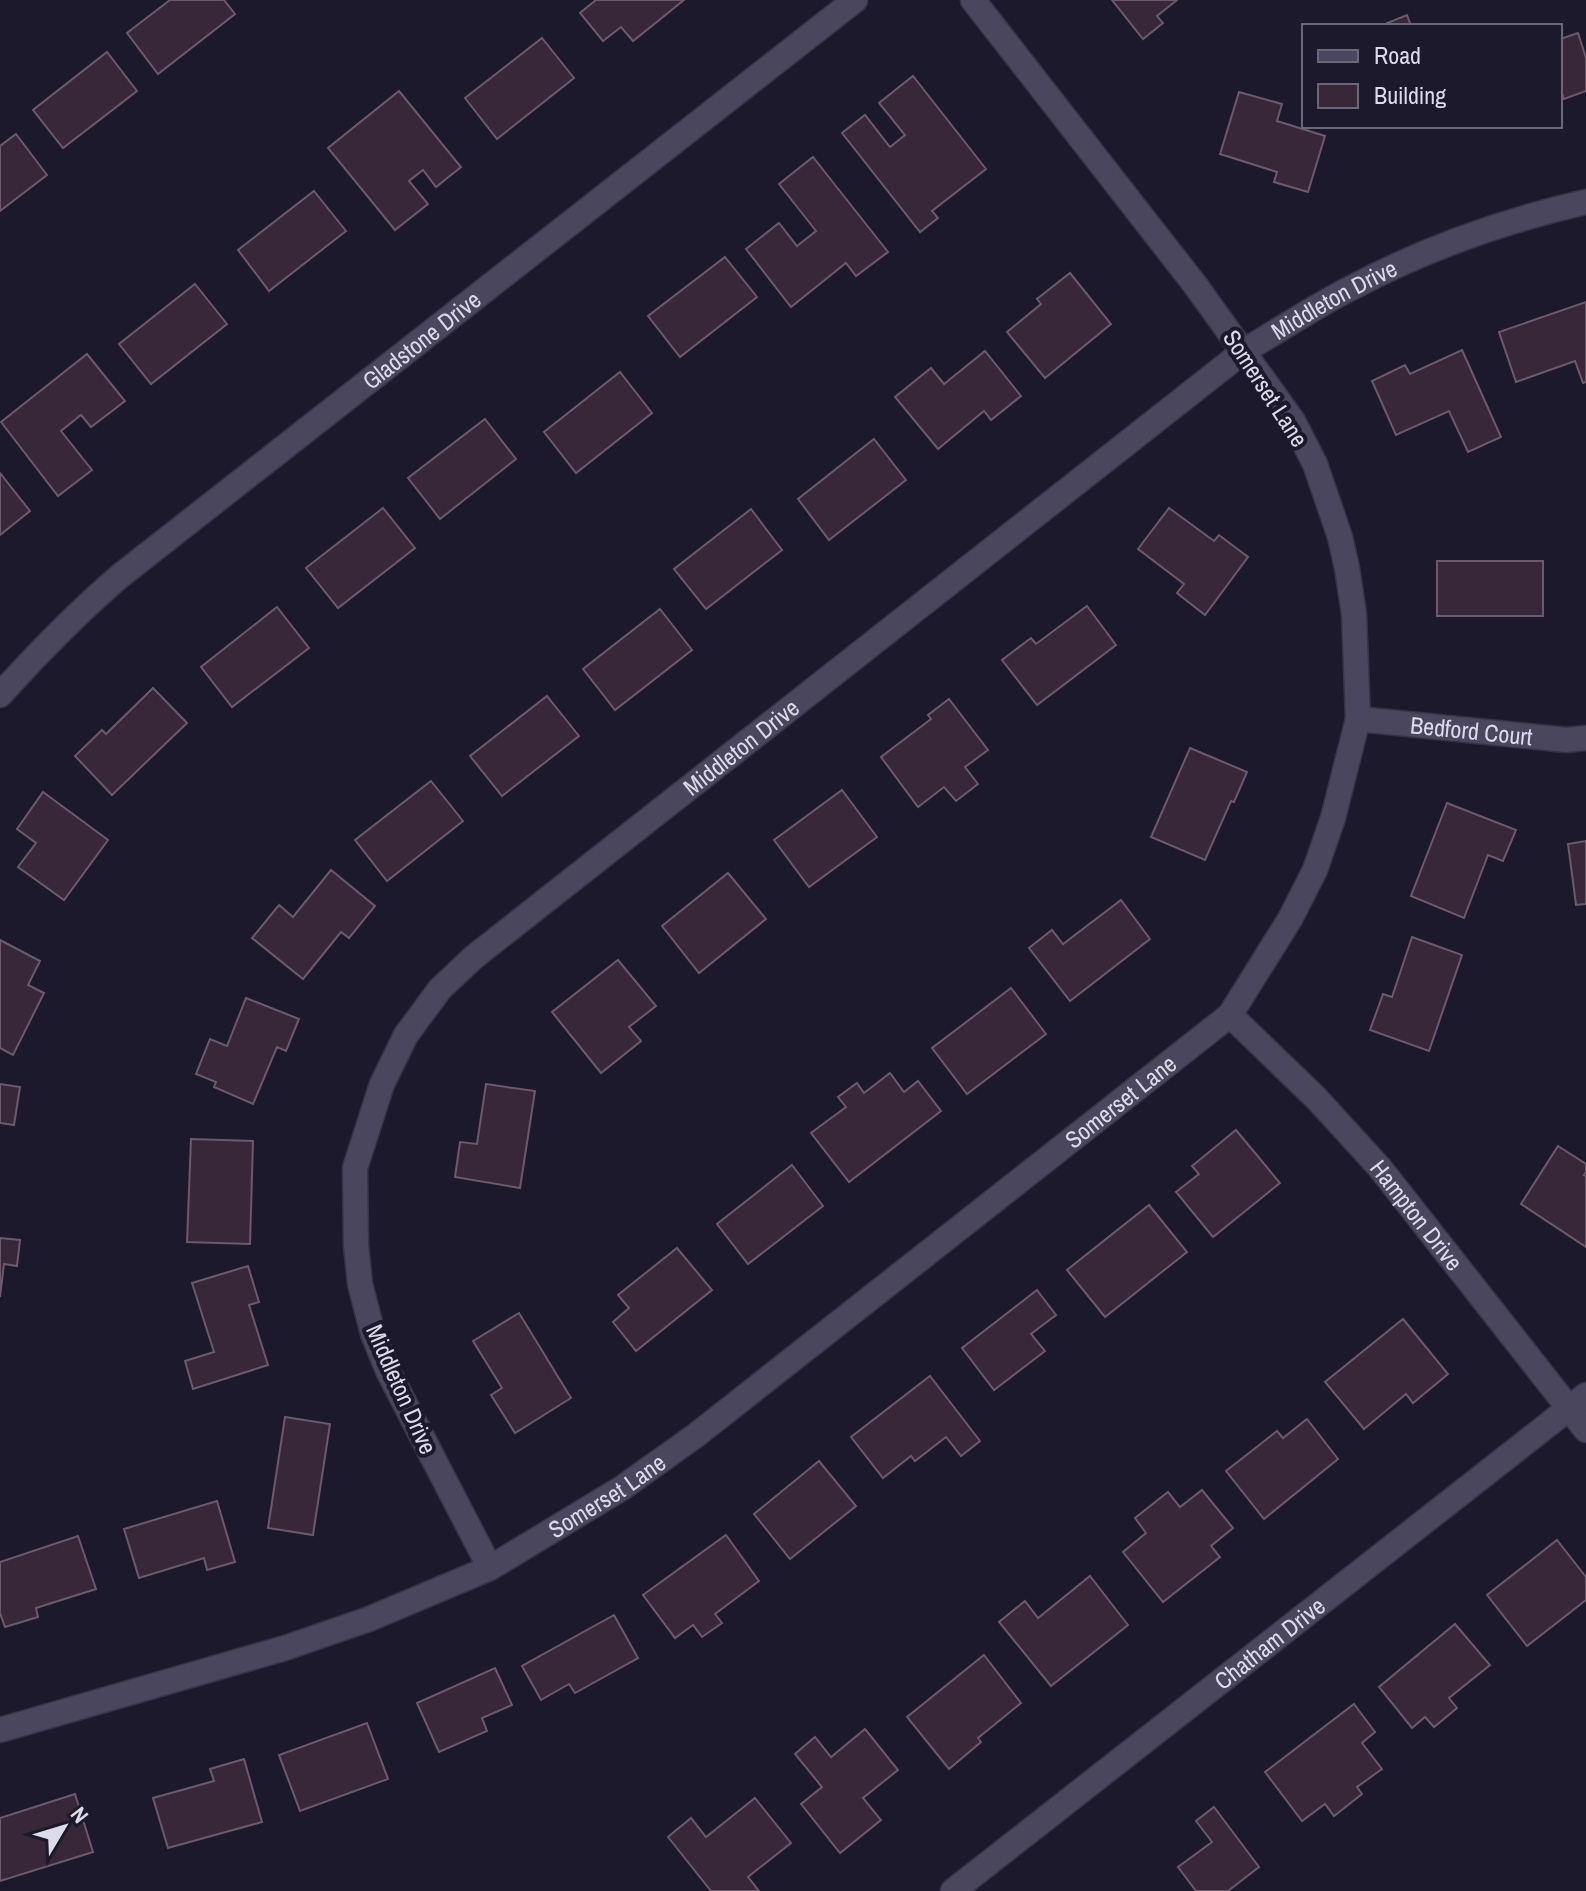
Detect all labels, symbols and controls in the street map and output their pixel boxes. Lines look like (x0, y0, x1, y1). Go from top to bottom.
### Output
legend (1302, 24, 1562, 128)
text: Road (1374, 39, 1421, 71)
text: Building (1374, 79, 1446, 111)
street label: Middleton Drive (1265, 252, 1402, 347)
street label: Gladstone Drive (355, 283, 487, 396)
street label: Somerset Lane (1216, 323, 1316, 453)
street label: Middleton Drive (676, 691, 805, 803)
street label: Bedford Court (1409, 708, 1535, 752)
street label: Somerset Lane (1058, 1047, 1183, 1155)
street label: Hampton Drive (1363, 1153, 1470, 1277)
street label: Middleton Drive (359, 1319, 445, 1459)
street label: Somerset Lane (542, 1446, 672, 1545)
street label: Chatham Drive (1207, 1590, 1331, 1697)
north arrow (24, 1787, 104, 1867)
text: N (64, 1800, 96, 1829)

